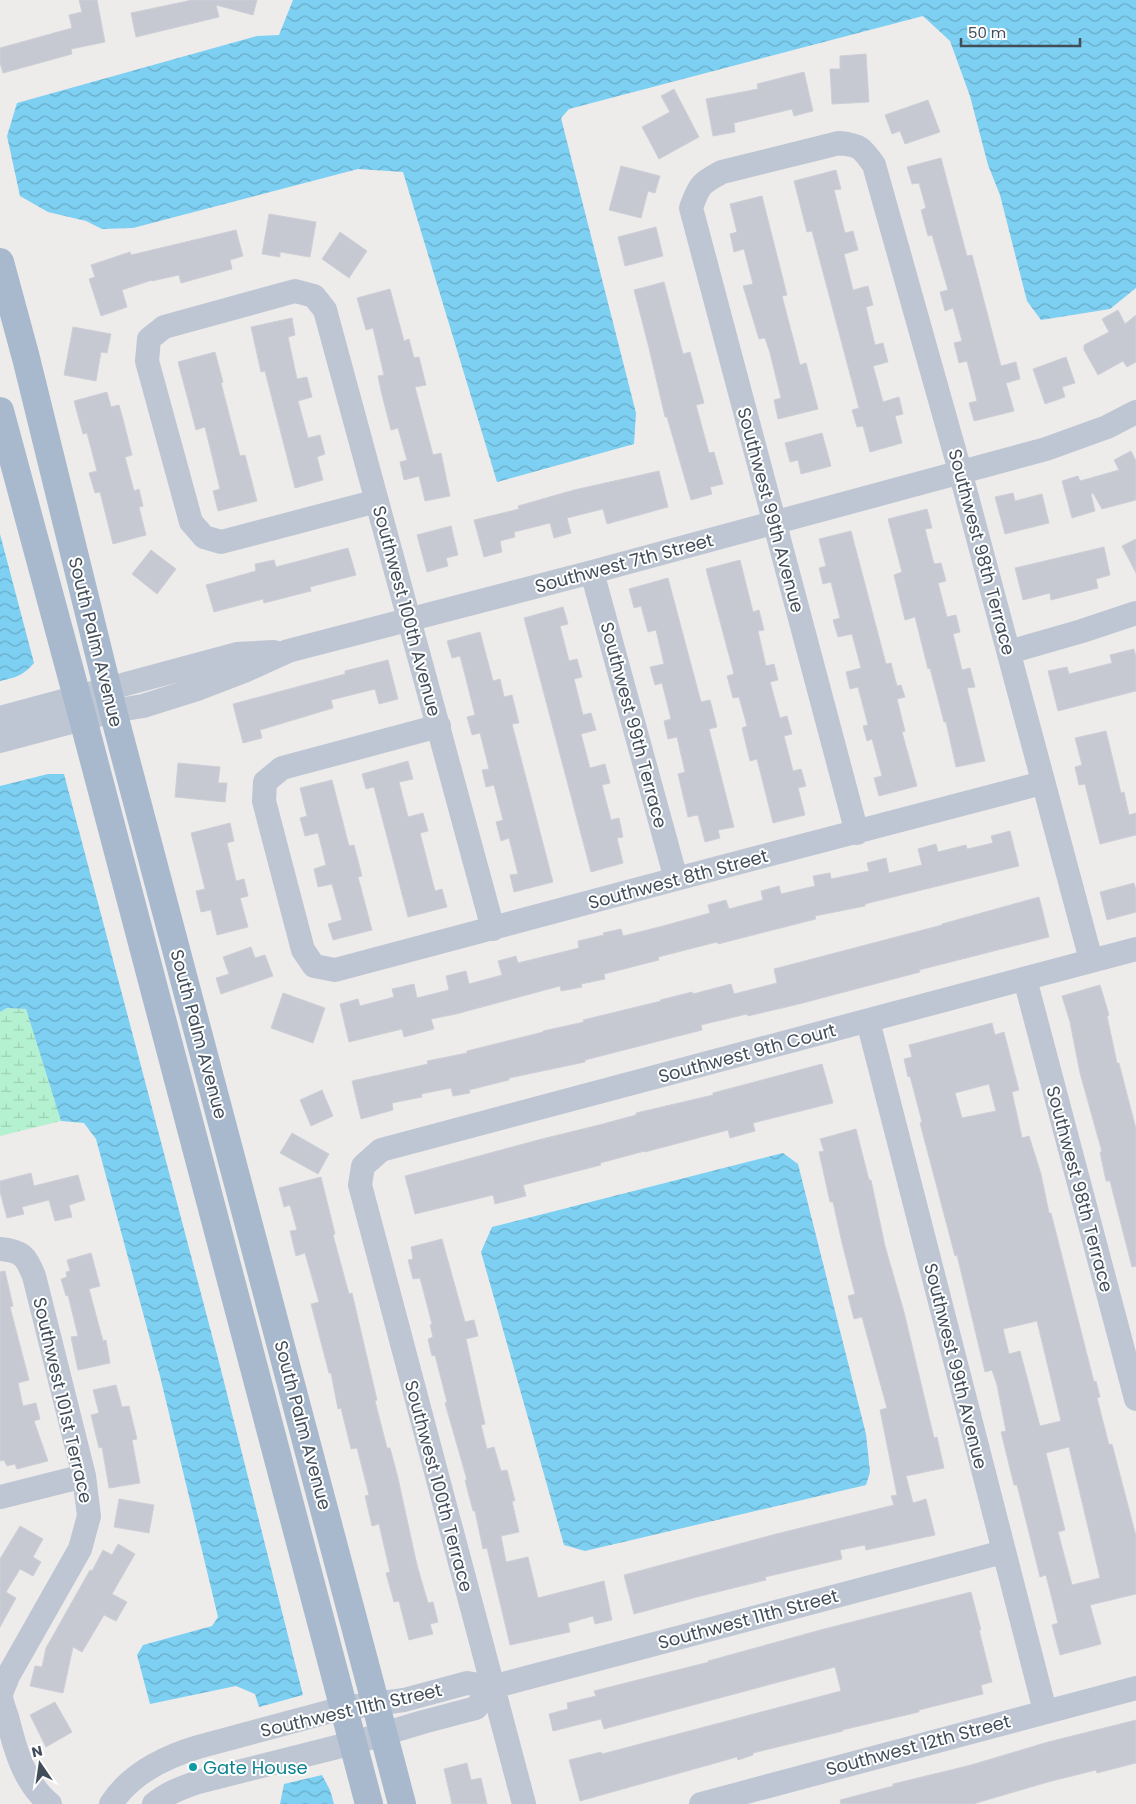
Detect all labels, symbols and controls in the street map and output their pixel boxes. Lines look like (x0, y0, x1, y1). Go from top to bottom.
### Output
scale bar (961, 15, 1080, 47)
text: 50 m (968, 22, 1006, 43)
street label: Southwest 99th Avenue (732, 405, 810, 615)
street label: Southwest 98th Terrace (942, 446, 1022, 658)
street label: Southwest 100th Avenue (367, 503, 447, 719)
street label: Southwest 7th Street (532, 527, 716, 599)
street label: South Palm Avenue (63, 554, 129, 730)
street label: Southwest 99th Terrace (594, 619, 674, 831)
street label: Southwest 8th Street (585, 843, 771, 915)
street label: South Palm Avenue (164, 947, 234, 1121)
street label: Southwest 9th Court (655, 1017, 839, 1089)
street label: Southwest 98th Terrace (1040, 1083, 1120, 1295)
street label: Southwest 99th Avenue (918, 1260, 994, 1472)
street label: Southwest 101st Terrace (27, 1295, 99, 1505)
street label: South Palm Avenue (268, 1338, 338, 1512)
street label: Southwest 100th Terrace (399, 1377, 479, 1595)
street label: Southwest 11th Street (655, 1583, 841, 1655)
street label: Southwest 11th Street (258, 1677, 444, 1743)
street label: Southwest 12th Street (823, 1708, 1013, 1782)
north arrow (15, 1739, 65, 1789)
text: N (30, 1740, 44, 1762)
place label: Gate House (203, 1755, 308, 1780)
marker: Gate House (187, 1761, 199, 1773)

